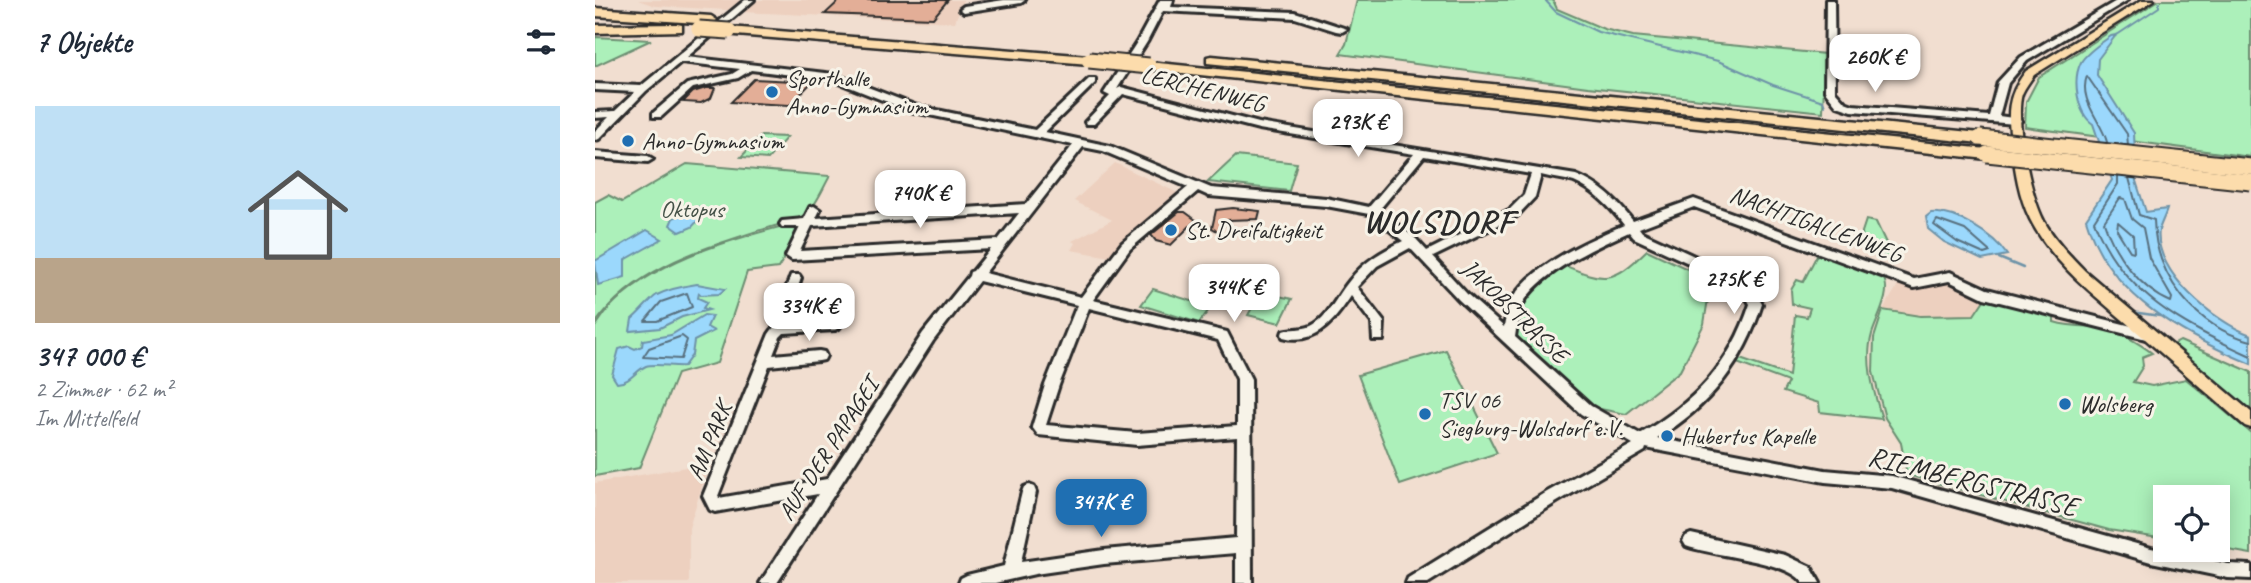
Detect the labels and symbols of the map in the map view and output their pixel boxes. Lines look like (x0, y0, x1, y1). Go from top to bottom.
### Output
pin: 260K € (1818, 34, 1932, 94)
street label: LERCHENWEG (1138, 59, 1270, 119)
place label: Sporthalle Anno-Gymnasium (786, 63, 929, 121)
marker: Sporthalle Anno-Gymnasium (764, 84, 780, 100)
pin: 293K € (1301, 100, 1415, 159)
place label: Anno-Gymnasium (642, 126, 785, 156)
marker: Anno-Gymnasium (620, 133, 636, 149)
pin: 740K € (863, 170, 977, 230)
street label: NACHTIGALLENWEG (1726, 179, 1908, 270)
park label: Oktopus (660, 194, 727, 224)
district label: WOLSDORF (1363, 201, 1520, 242)
place label: St. Dreifaltigkeit (1185, 215, 1324, 245)
marker: St. Dreifaltigkeit (1163, 222, 1179, 238)
street label: JAKOBSTRASSE (1455, 252, 1577, 372)
pin: 275K € (1677, 256, 1791, 316)
pin: 344K € (1177, 264, 1291, 324)
pin: 334K € (752, 284, 866, 343)
street label: AUF DER PAPAGEI (771, 368, 888, 526)
place label: TSV 06 Siegburg-Wolsdorf e.V. (1439, 385, 1623, 443)
place label: Wolsberg (2079, 389, 2155, 419)
street label: AM PARK (680, 393, 740, 484)
marker: Wolsberg (2057, 396, 2073, 412)
marker: TSV 06 Siegburg-Wolsdorf e.V. (1417, 406, 1433, 422)
place label: Hubertus Kapelle (1681, 421, 1817, 451)
marker: Hubertus Kapelle (1659, 428, 1675, 444)
street label: RIEMBERGSTRASSE (1865, 438, 2085, 525)
pin: 347K € (1044, 480, 1158, 539)

